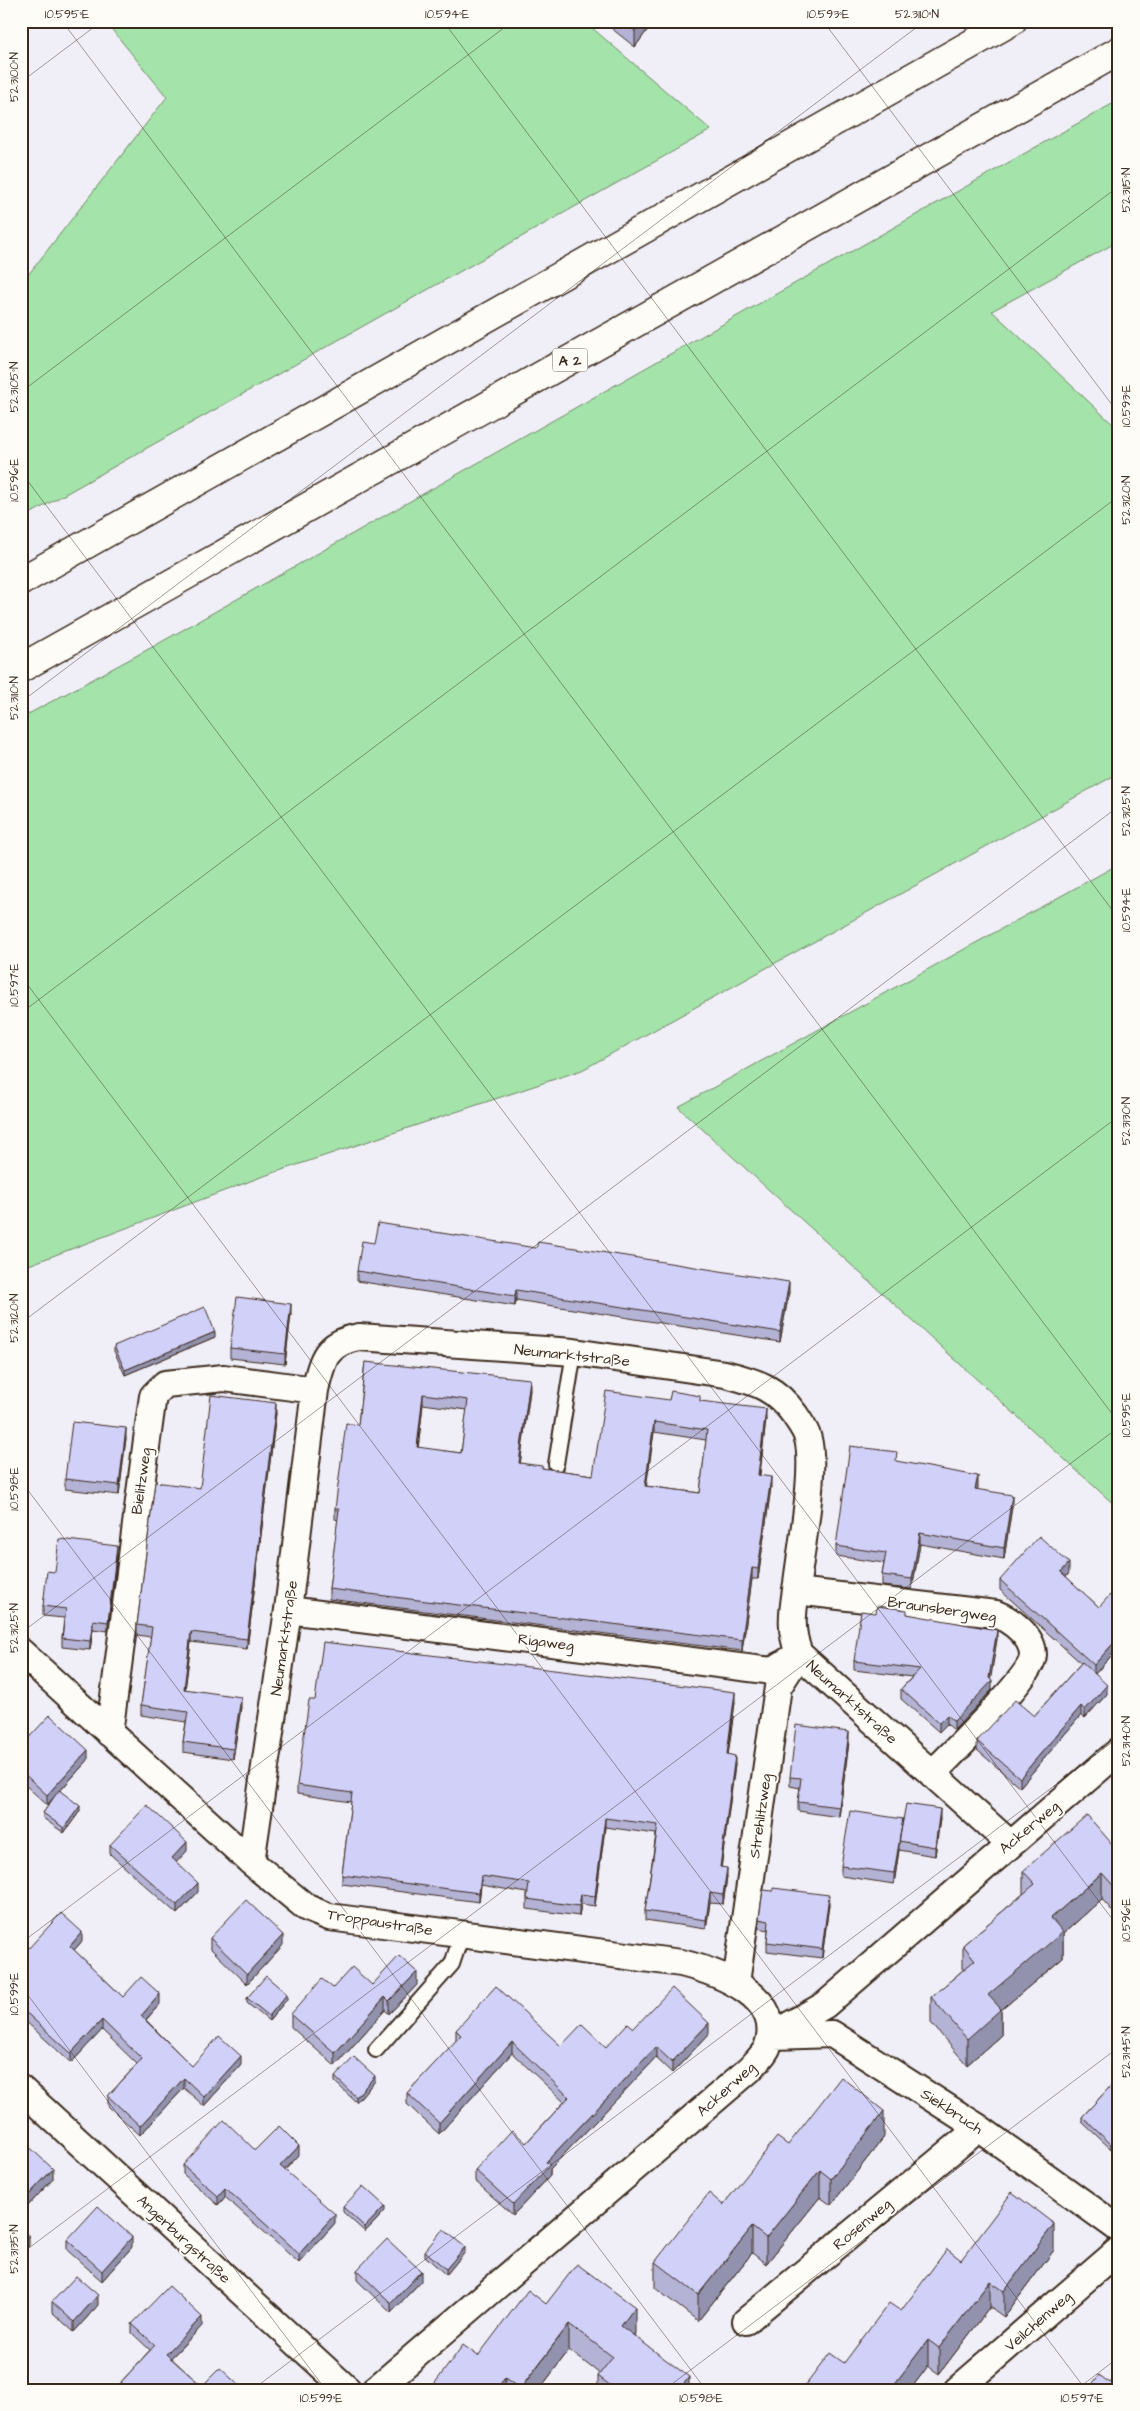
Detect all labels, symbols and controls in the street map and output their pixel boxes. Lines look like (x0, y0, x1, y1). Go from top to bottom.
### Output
text: 10.595°E (45, 6, 89, 23)
text: 10.594°E (425, 6, 469, 23)
text: 10.593°E (807, 6, 849, 23)
text: 52.3110°N (895, 6, 939, 23)
text: 52.3100°N (6, 52, 23, 102)
text: 52.3115°N (1118, 167, 1135, 212)
road number: A 2 (552, 348, 588, 372)
text: 52.3105°N (6, 361, 23, 412)
text: 10.593°E (1118, 385, 1135, 427)
text: 10.596°E (6, 458, 23, 502)
text: 52.3120°N (1118, 475, 1135, 525)
text: 52.3110°N (6, 676, 23, 720)
text: 52.3125°N (1118, 785, 1135, 836)
text: 10.594°E (1118, 888, 1135, 932)
text: 10.597°E (6, 963, 23, 1007)
text: 52.3130°N (1118, 1096, 1135, 1145)
text: 52.3120°N (6, 1293, 23, 1343)
street label: Neumarktstraße (513, 1339, 631, 1372)
text: 10.595°E (1118, 1393, 1135, 1437)
street label: Bielitzweg (126, 1446, 158, 1516)
text: 10.598°E (6, 1467, 23, 1511)
street label: Neumarktstraße (266, 1579, 303, 1697)
street label: Braunsbergweg (886, 1591, 998, 1629)
text: 52.3125°N (6, 1602, 23, 1653)
street label: Rigaweg (517, 1629, 575, 1657)
street label: Neumarktstraße (801, 1656, 902, 1749)
text: 52.3140°N (1118, 1715, 1135, 1766)
street label: Strehlitzweg (744, 1772, 778, 1860)
street label: Ackerweg (995, 1796, 1065, 1860)
text: 10.596°E (1118, 1898, 1135, 1942)
street label: Troppaustraße (326, 1904, 434, 1941)
text: 10.599°E (6, 1973, 23, 2015)
text: 52.3145°N (1118, 2026, 1135, 2078)
street label: Ackerweg (692, 2057, 761, 2122)
street label: Siekbruch (916, 2083, 987, 2140)
street label: Angerburgstraße (131, 2190, 235, 2289)
street label: Rosenweg (829, 2194, 897, 2256)
text: 52.3135°N (6, 2224, 23, 2274)
street label: Veilchenweg (1000, 2286, 1077, 2357)
text: 10.599°E (300, 2390, 342, 2407)
text: 10.598°E (679, 2390, 723, 2407)
text: 10.597°E (1060, 2390, 1104, 2407)

